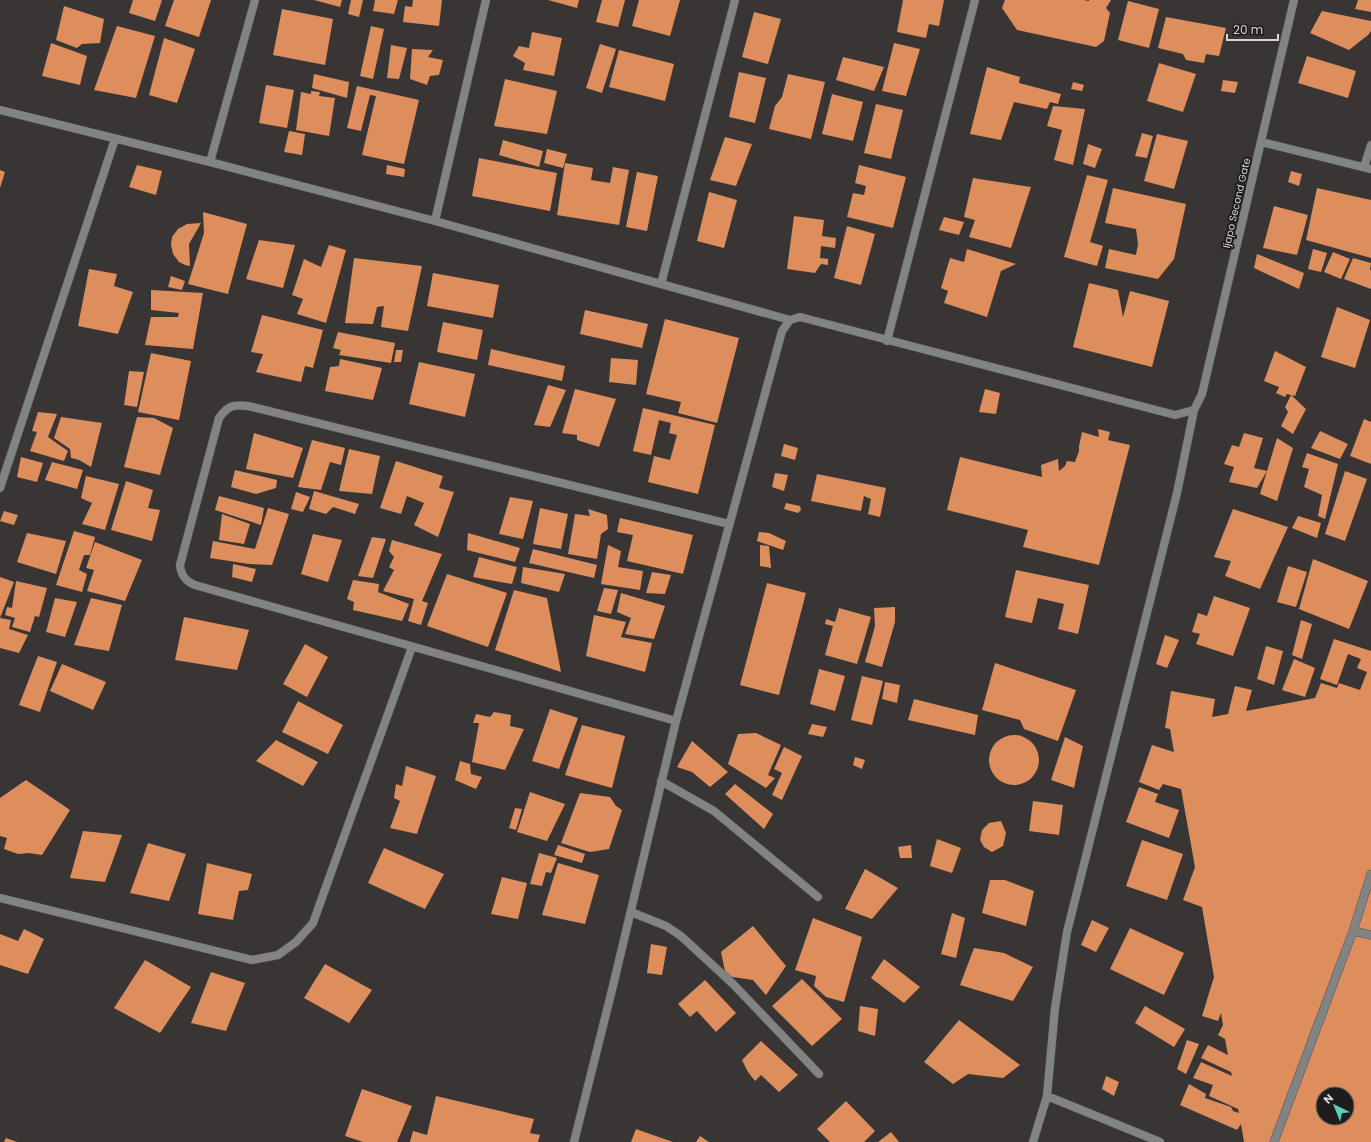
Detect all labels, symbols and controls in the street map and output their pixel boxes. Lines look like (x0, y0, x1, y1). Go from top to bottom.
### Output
scale bar (1227, 16, 1278, 42)
text: 20 m (1233, 21, 1263, 38)
street label: Ijapo Second Gate (1219, 156, 1254, 250)
north arrow (1315, 1086, 1355, 1126)
text: N (1320, 1090, 1337, 1107)

